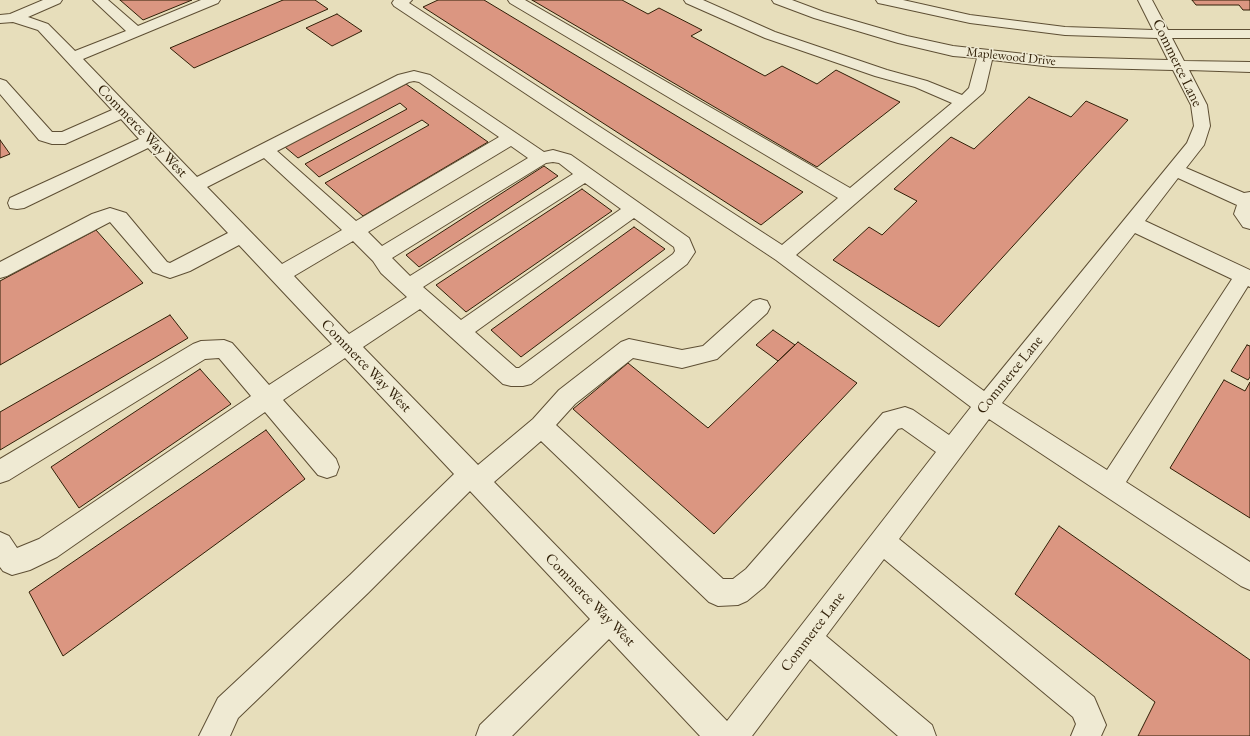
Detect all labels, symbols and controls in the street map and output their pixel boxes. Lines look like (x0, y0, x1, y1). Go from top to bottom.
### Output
street label: Commerce Lane (1148, 16, 1206, 110)
street label: Maplewood Drive (966, 45, 1056, 69)
street label: Commerce Way West (93, 81, 191, 181)
street label: Commerce Way West (317, 316, 415, 416)
street label: Commerce Lane (973, 332, 1047, 418)
street label: Commerce Way West (541, 550, 639, 650)
street label: Commerce Lane (777, 588, 849, 676)

